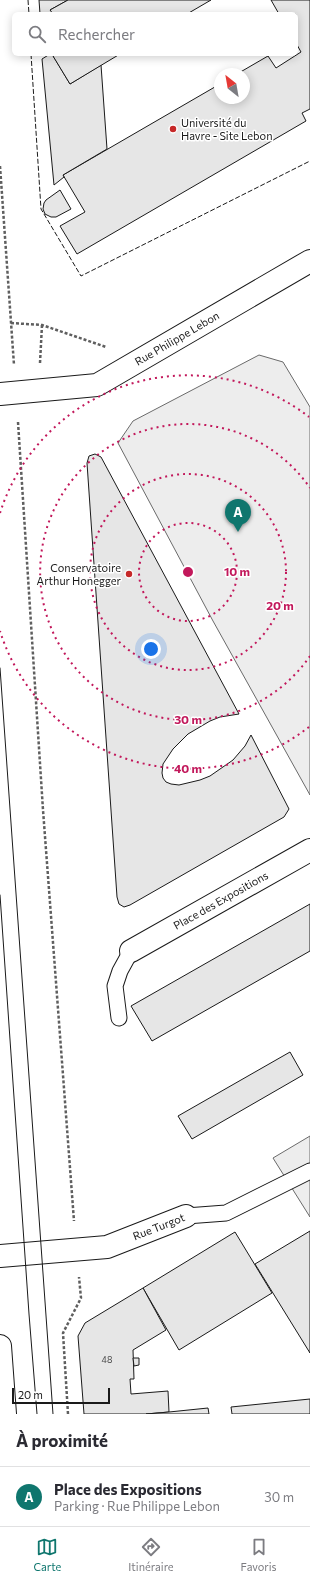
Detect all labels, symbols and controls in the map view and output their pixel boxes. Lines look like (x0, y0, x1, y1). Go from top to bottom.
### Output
search box (12, 12, 298, 56)
icon: search (26, 23, 48, 45)
text: Rechercher (58, 25, 135, 43)
north arrow (214, 68, 250, 104)
place label: Université du Havre - Site Lebon (181, 116, 272, 142)
marker: Université du Havre - Site Lebon (168, 124, 178, 134)
street label: Rue Philippe Lebon (132, 308, 221, 368)
pin: A (225, 499, 251, 532)
place label: Conservatoire Arthur Honegger (37, 561, 122, 587)
text: 10 m (224, 564, 250, 578)
centre of rings (181, 565, 195, 579)
marker: Conservatoire Arthur Honegger (124, 569, 134, 579)
text: 20 m (266, 598, 294, 612)
your location (141, 639, 161, 659)
text: 30 m (174, 712, 202, 726)
text: 40 m (174, 761, 202, 775)
street label: Place des Expositions (171, 868, 270, 932)
street label: Rue Turgot (131, 1210, 187, 1242)
house number: 48 (102, 1354, 112, 1365)
scale bar (12, 1386, 110, 1405)
text: 20 m (18, 1388, 43, 1401)
text: À proximité (16, 1430, 108, 1451)
text: Place des Expositions (54, 1480, 202, 1498)
text: A (24, 1489, 34, 1505)
text: 30 m (264, 1489, 294, 1505)
text: Parking · Rue Philippe Lebon (54, 1498, 220, 1514)
tab: Carte (33, 1536, 61, 1573)
tab: Itinéraire (128, 1536, 174, 1573)
tab: Favoris (241, 1536, 277, 1573)

